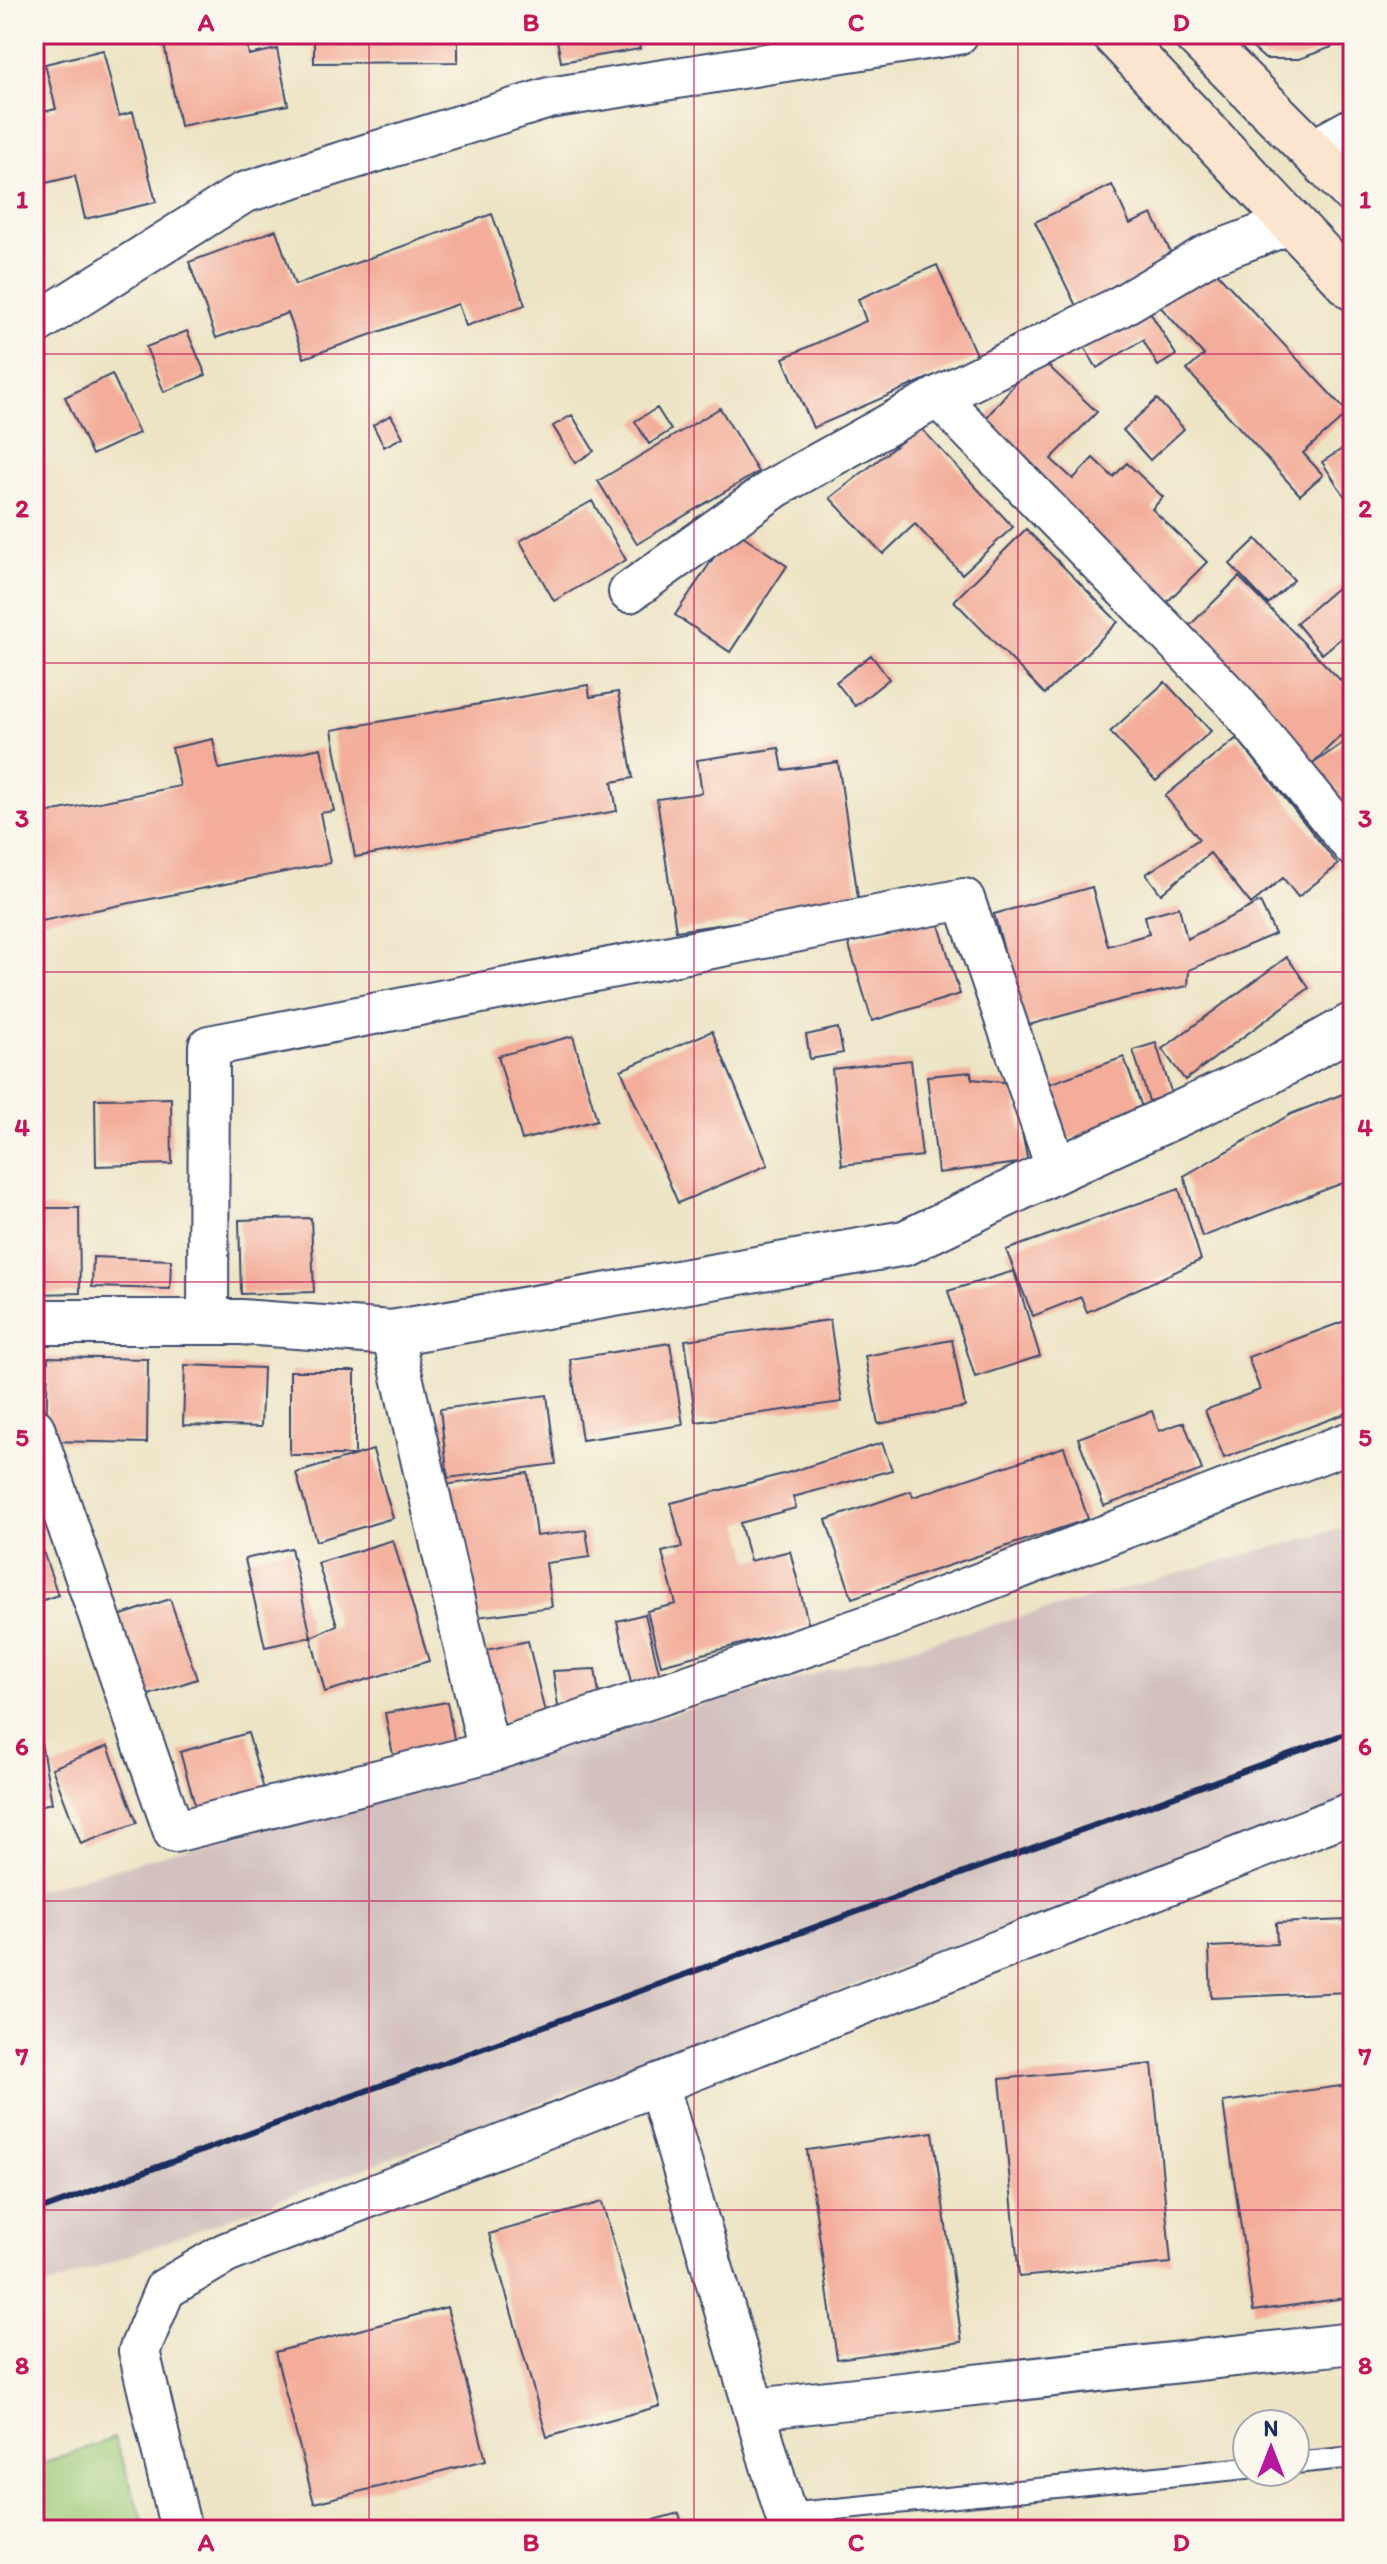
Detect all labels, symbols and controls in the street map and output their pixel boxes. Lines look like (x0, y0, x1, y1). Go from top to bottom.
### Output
text: A (197, 6, 215, 38)
text: B (523, 6, 540, 38)
text: C (848, 6, 865, 38)
text: D (1172, 6, 1190, 38)
text: 1 (16, 183, 28, 215)
text: 1 (1359, 183, 1371, 215)
text: 2 (15, 492, 29, 524)
text: 2 (1358, 492, 1372, 524)
text: 3 (15, 802, 29, 834)
text: 3 (1358, 802, 1372, 834)
text: 4 (14, 1111, 30, 1143)
text: 4 (1357, 1111, 1373, 1143)
text: 5 (15, 1421, 29, 1453)
text: 5 (1358, 1421, 1372, 1453)
text: 6 (15, 1730, 29, 1762)
text: 6 (1358, 1730, 1372, 1762)
text: 7 (15, 2040, 29, 2072)
text: 7 (1358, 2040, 1372, 2072)
text: 8 (15, 2349, 29, 2381)
text: 8 (1358, 2349, 1372, 2381)
north arrow (1231, 2408, 1311, 2488)
text: N (1264, 2415, 1278, 2442)
text: A (197, 2526, 215, 2558)
text: B (523, 2526, 540, 2558)
text: C (848, 2526, 865, 2558)
text: D (1172, 2526, 1190, 2558)

